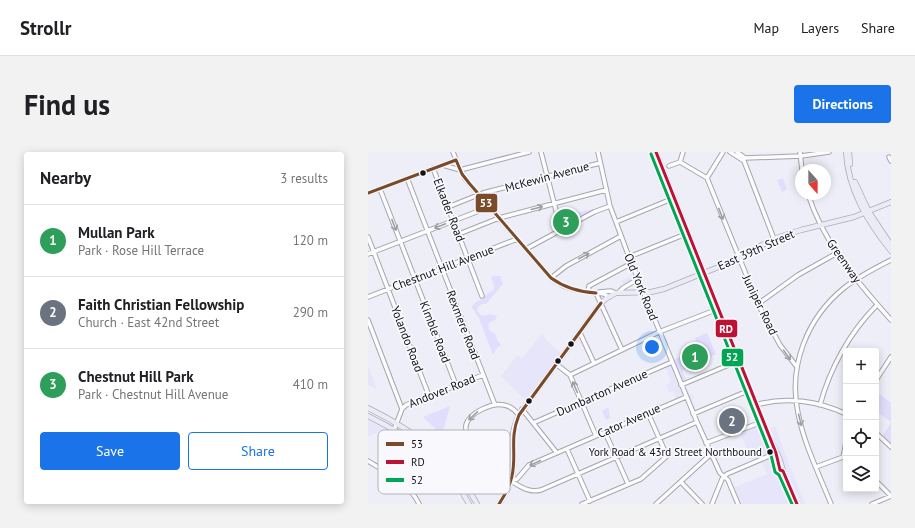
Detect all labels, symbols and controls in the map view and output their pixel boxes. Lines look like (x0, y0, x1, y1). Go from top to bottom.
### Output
text: Strollr (20, 16, 71, 40)
text: Map (753, 19, 779, 37)
text: Layers (801, 19, 839, 37)
text: Share (861, 19, 895, 37)
button: Directions (794, 85, 891, 123)
text: Find us (24, 86, 110, 123)
street label: McKewin Avenue (503, 158, 591, 195)
north arrow (795, 164, 831, 200)
text: Nearby (40, 167, 91, 189)
unlabelled marker (418, 168, 428, 178)
text: 3 results (280, 170, 328, 187)
street label: Elkader Road (430, 176, 468, 244)
line badge: 53 (475, 193, 498, 213)
text: 53 (480, 196, 492, 210)
one-way arrow (530, 204, 543, 211)
pin: 3 (553, 207, 579, 237)
one-way arrow (718, 208, 726, 220)
one-way arrow (391, 219, 399, 231)
text: Mullan Park (78, 223, 155, 242)
one-way arrow (434, 223, 446, 231)
street label: East 39th Street (715, 226, 796, 273)
text: 1 (49, 232, 57, 249)
text: 120 m (293, 232, 328, 249)
street label: Greenway (824, 236, 865, 286)
street label: Chestnut Hill Avenue (390, 241, 496, 294)
text: Park · Rose Hill Terrace (78, 242, 204, 259)
street label: Old York Road (621, 251, 662, 323)
one-way arrow (577, 252, 589, 260)
street label: Juniper Road (739, 271, 781, 337)
street label: Rexmere Road (443, 288, 484, 362)
text: Faith Christian Fellowship (78, 295, 244, 314)
street label: Kimble Road (417, 299, 454, 365)
text: 2 (49, 304, 57, 321)
text: 290 m (293, 304, 328, 321)
street label: Yolando Road (388, 304, 427, 374)
text: Church · East 42nd Street (78, 314, 219, 331)
line badge: RD (715, 319, 738, 338)
text: RD (719, 322, 733, 336)
your location (642, 337, 662, 357)
unlabelled marker (566, 339, 576, 349)
pin: 1 (682, 342, 708, 372)
line badge: 52 (721, 348, 744, 367)
map controls (843, 348, 879, 492)
button: + (843, 348, 879, 384)
one-way arrow (783, 349, 791, 360)
text: 52 (726, 350, 738, 364)
unlabelled marker (553, 356, 563, 366)
street label: Dumbarton Avenue (554, 366, 650, 419)
text: Chestnut Hill Park (78, 367, 194, 386)
street label: Andover Road (406, 370, 477, 411)
text: 3 (49, 376, 57, 393)
text: 410 m (293, 376, 328, 393)
one-way arrow (571, 382, 578, 394)
button: − (843, 384, 879, 420)
text: Park · Chestnut Hill Avenue (78, 386, 228, 403)
unlabelled marker (524, 396, 534, 406)
street label: Cator Avenue (595, 400, 663, 441)
pin: 2 (719, 406, 745, 436)
one-way arrow (468, 411, 478, 421)
one-way arrow (797, 413, 804, 426)
button: locate (843, 420, 879, 456)
legend (378, 430, 510, 494)
button: Save (40, 432, 180, 470)
button: Share (188, 432, 328, 470)
text: 53 (411, 437, 423, 451)
place label: York Road & 43rd Street Northbound (589, 445, 762, 459)
marker: York Road & 43rd Street Northbound (765, 447, 775, 457)
text: RD (411, 455, 425, 469)
button: layers (843, 456, 879, 492)
one-way arrow (529, 460, 541, 467)
text: 52 (411, 473, 423, 487)

